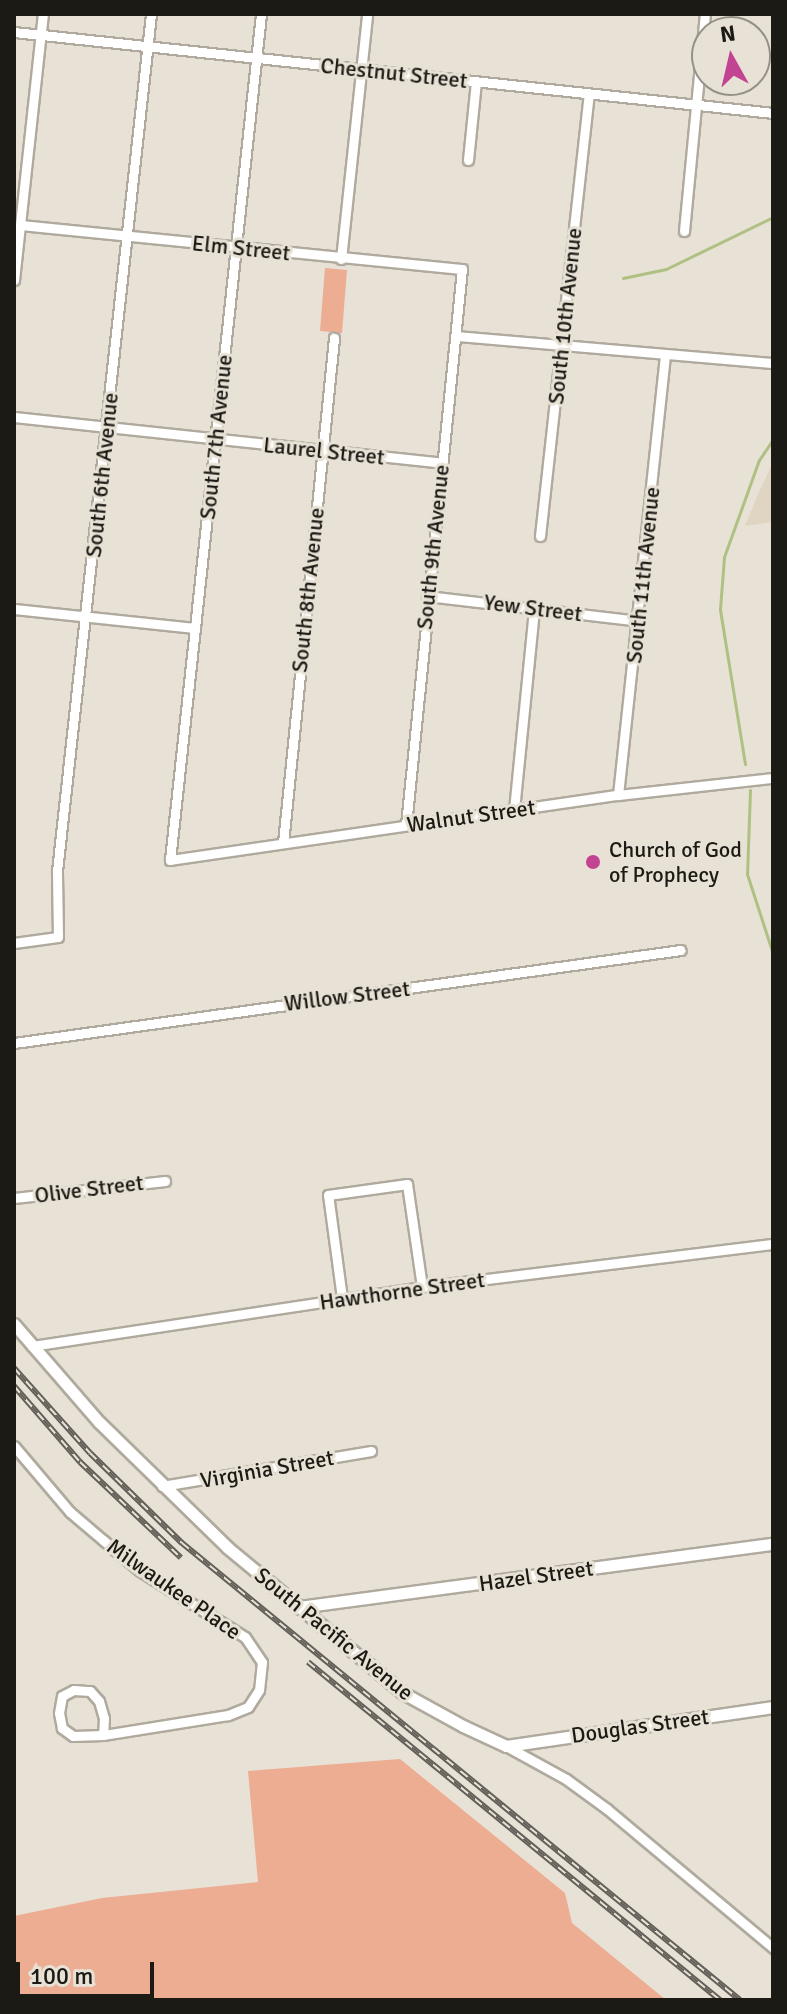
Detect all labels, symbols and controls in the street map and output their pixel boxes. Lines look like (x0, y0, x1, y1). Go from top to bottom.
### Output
north arrow (691, 16, 771, 96)
text: N (718, 19, 737, 48)
street label: Chestnut Street (319, 52, 469, 94)
street label: South 10th Avenue (543, 226, 587, 406)
street label: Elm Street (191, 230, 291, 266)
street label: South 7th Avenue (194, 353, 238, 521)
street label: South 6th Avenue (80, 391, 124, 559)
street label: Laurel Street (262, 432, 386, 470)
street label: South 9th Avenue (411, 463, 455, 631)
street label: South 11th Avenue (621, 485, 665, 665)
street label: South 8th Avenue (286, 506, 330, 674)
street label: Yew Street (482, 589, 584, 627)
street label: Walnut Street (405, 794, 537, 838)
place label: Church of God of Prophecy (609, 836, 742, 888)
marker: Church of God of Prophecy (584, 853, 602, 871)
street label: Willow Street (283, 975, 411, 1017)
street label: Olive Street (33, 1169, 145, 1209)
street label: Hawthorne Street (318, 1266, 486, 1316)
street label: Virginia Street (198, 1444, 336, 1494)
street label: Milwaukee Place (102, 1533, 246, 1645)
street label: Hazel Street (477, 1555, 595, 1597)
street label: South Pacific Avenue (249, 1562, 419, 1706)
street label: Douglas Street (569, 1703, 711, 1749)
scale bar (20, 1946, 158, 1996)
text: 100 m (30, 1961, 93, 1991)

